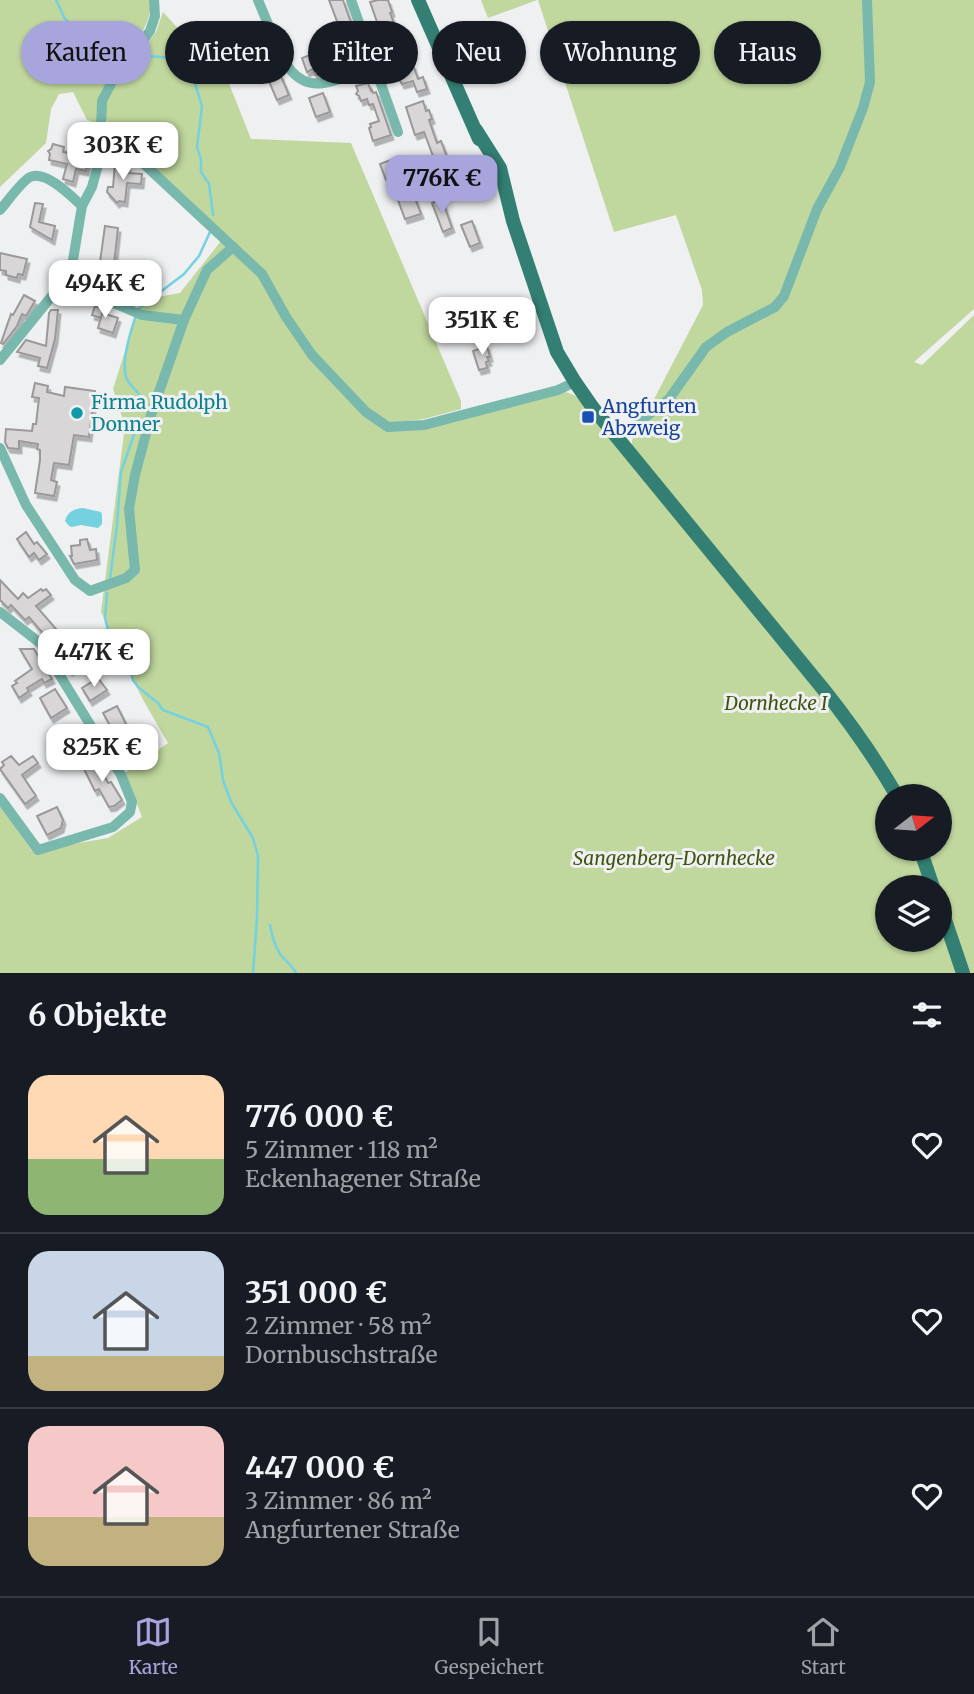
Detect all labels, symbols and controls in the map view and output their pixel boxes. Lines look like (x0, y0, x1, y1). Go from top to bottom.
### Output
chip: Kaufen (21, 21, 151, 84)
chip: Mieten (165, 21, 294, 84)
chip: Filter (308, 21, 418, 84)
chip: Neu (432, 21, 526, 84)
chip: Wohnung (540, 21, 700, 84)
chip: Haus (714, 21, 821, 84)
pin: 303K € (66, 122, 180, 182)
text: 303K € (83, 130, 163, 159)
pin: 776K € (385, 156, 499, 215)
text: 776K € (402, 163, 482, 192)
pin: 494K € (48, 260, 162, 320)
text: 494K € (65, 268, 145, 297)
pin: 351K € (425, 298, 539, 357)
text: 351K € (445, 305, 519, 334)
place label: Firma Rudolph Donner (91, 390, 228, 436)
place label: Angfurten Abzweig (601, 394, 697, 440)
marker: Firma Rudolph Donner (69, 405, 85, 421)
marker: Angfurten Abzweig (580, 409, 596, 425)
pin: 447K € (37, 630, 151, 689)
text: 447K € (54, 637, 134, 666)
park label: Dornhecke I (724, 691, 828, 715)
pin: 825K € (45, 724, 159, 784)
text: 825K € (62, 732, 142, 761)
north arrow (875, 784, 952, 861)
map controls (875, 784, 952, 952)
park label: Sangenberg-Dornhecke (573, 846, 775, 870)
button: layers (875, 875, 952, 952)
text: 6 Objekte (28, 996, 167, 1034)
icon: filters (908, 996, 946, 1034)
text: 776 000 € (245, 1097, 394, 1135)
icon: home (84, 1103, 168, 1187)
icon: heart (908, 1126, 946, 1164)
text: 5 Zimmer · 118 m² (245, 1135, 438, 1164)
text: Eckenhagener Straße (245, 1164, 481, 1193)
text: 351 000 € (245, 1273, 387, 1311)
icon: home (84, 1279, 168, 1363)
icon: heart (908, 1302, 946, 1340)
text: 2 Zimmer · 58 m² (245, 1311, 431, 1340)
text: Dornbuschstraße (245, 1340, 438, 1369)
text: 447 000 € (245, 1448, 394, 1486)
icon: home (84, 1454, 168, 1538)
icon: heart (908, 1477, 946, 1515)
text: 3 Zimmer · 86 m² (245, 1486, 432, 1515)
text: Angfurtener Straße (245, 1515, 460, 1544)
tab: Karte (128, 1613, 178, 1679)
tab: Gespeichert (435, 1613, 544, 1679)
tab: Start (801, 1613, 846, 1679)

